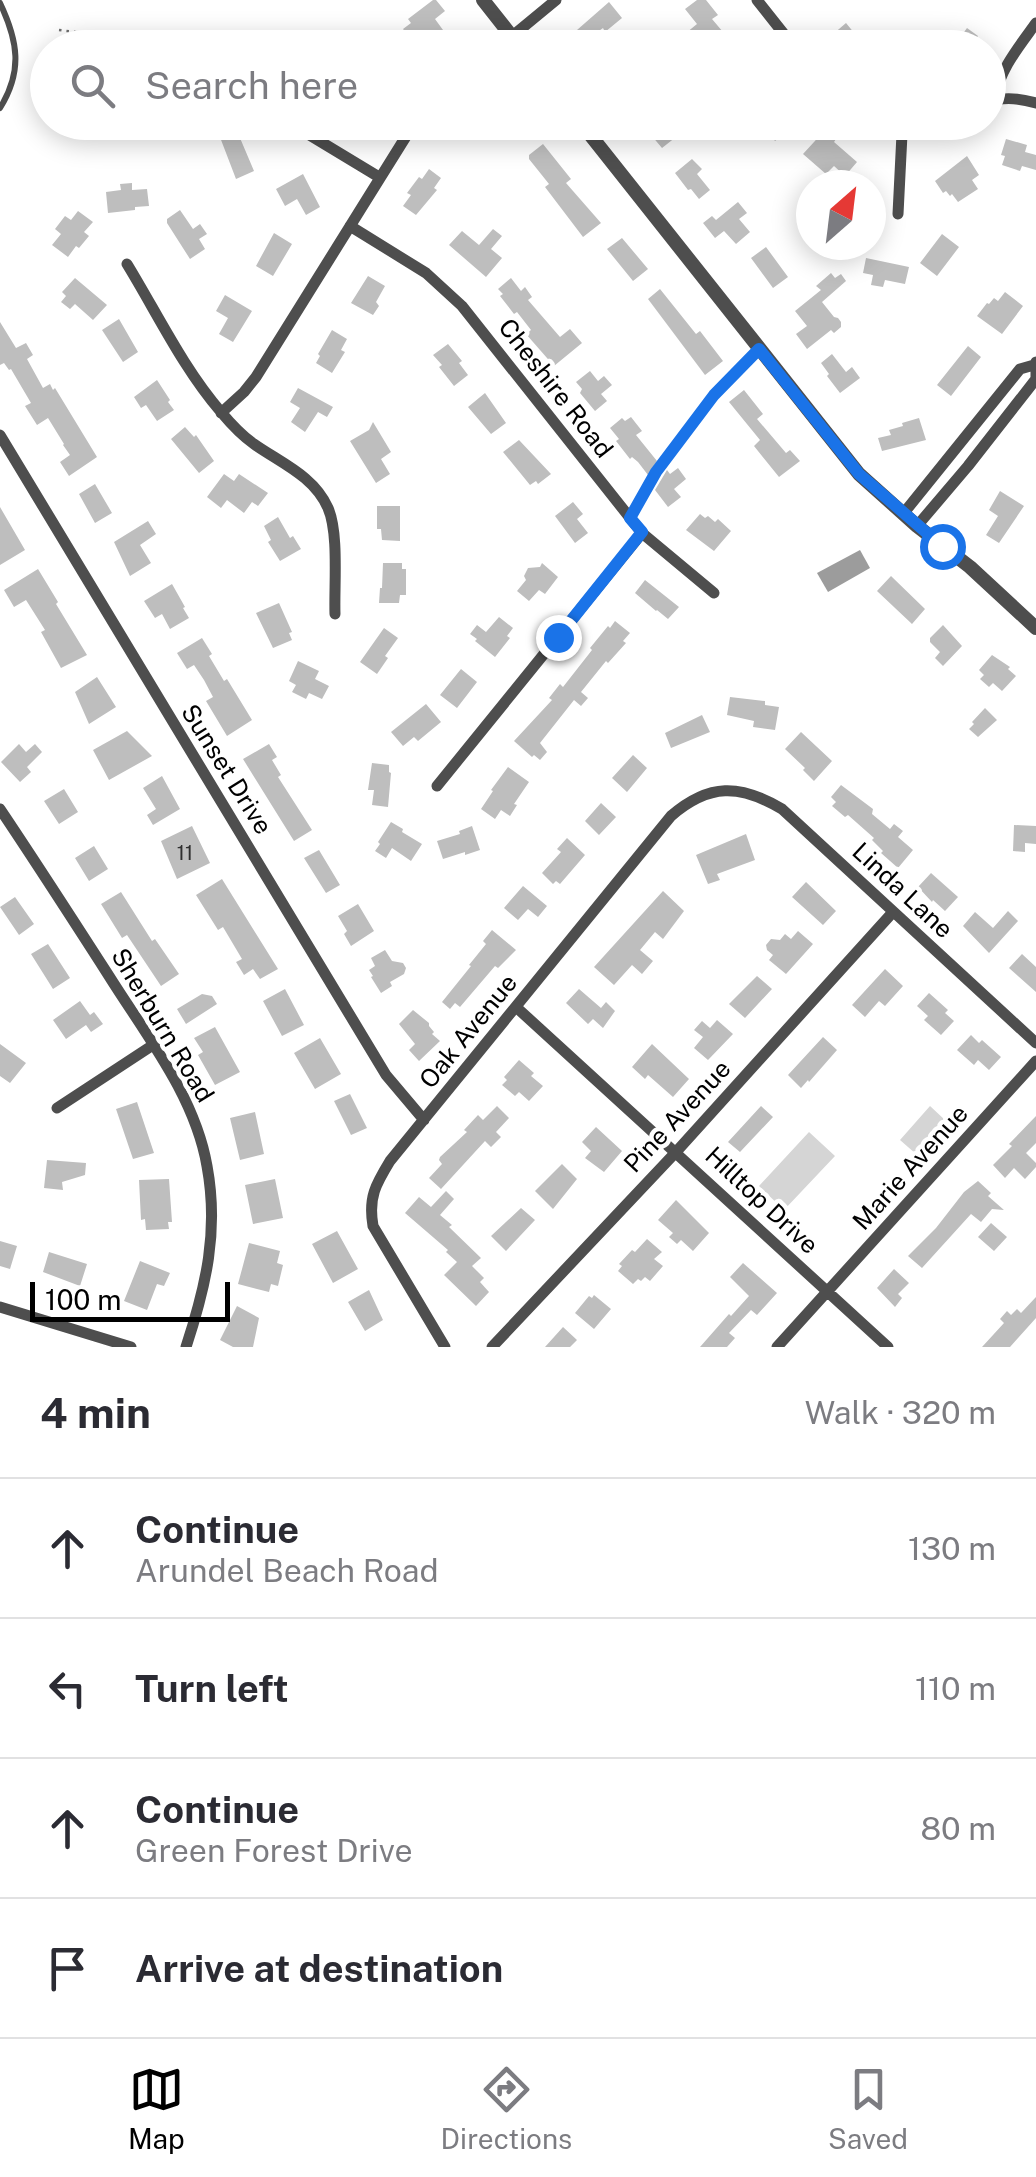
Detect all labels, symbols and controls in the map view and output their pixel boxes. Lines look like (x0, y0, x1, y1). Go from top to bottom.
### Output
search box (30, 30, 1006, 140)
icon: search (65, 58, 120, 113)
text: Search here (145, 63, 358, 108)
north arrow (796, 170, 886, 260)
street label: Cheshire Road (492, 313, 620, 463)
route start (920, 524, 966, 570)
route end (536, 615, 582, 661)
street label: Sunset Drive (175, 698, 279, 840)
street label: Linda Lane (847, 836, 959, 944)
house number: 11 (177, 841, 193, 865)
street label: Sherburn Road (105, 943, 221, 1107)
street label: Oak Avenue (413, 968, 523, 1094)
street label: Pine Avenue (617, 1054, 737, 1178)
street label: Marie Avenue (846, 1098, 974, 1236)
street label: Hilltop Drive (699, 1140, 825, 1260)
scale bar (30, 1277, 230, 1322)
text: 100 m (45, 1283, 122, 1316)
text: 4 min (40, 1388, 151, 1437)
text: Walk · 320 m (805, 1394, 996, 1431)
text: Continue (135, 1507, 299, 1552)
icon: ahead (40, 1521, 95, 1576)
text: 130 m (908, 1530, 996, 1567)
text: Arundel Beach Road (135, 1552, 439, 1589)
icon: left (40, 1661, 95, 1716)
text: Turn left (135, 1666, 289, 1711)
text: 110 m (915, 1670, 996, 1707)
text: Continue (135, 1787, 299, 1832)
icon: ahead (40, 1801, 95, 1856)
text: 80 m (920, 1810, 996, 1847)
text: Green Forest Drive (135, 1832, 413, 1869)
icon: arrive (40, 1941, 95, 1996)
text: Arrive at destination (135, 1946, 503, 1991)
tab: Map (128, 2062, 185, 2155)
tab: Directions (441, 2062, 572, 2155)
tab: Saved (828, 2062, 908, 2155)

